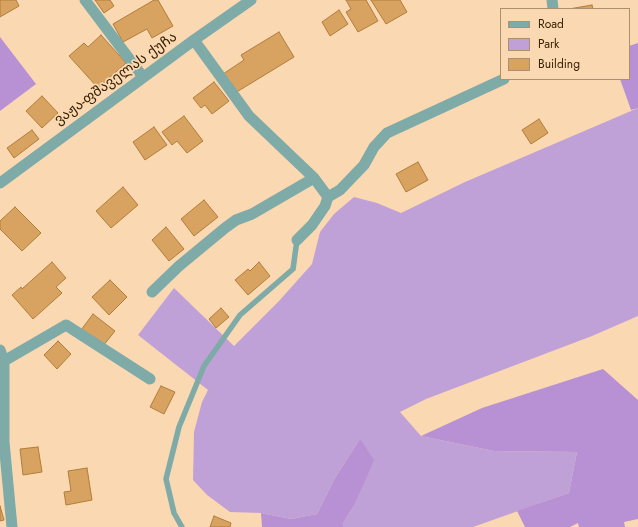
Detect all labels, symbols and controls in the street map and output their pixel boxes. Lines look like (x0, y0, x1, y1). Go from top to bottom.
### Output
legend (500, 8, 630, 80)
text: Road (538, 15, 564, 33)
street label: ვაჟა-ფშაველას ქუჩა (51, 29, 181, 129)
text: Park (538, 35, 559, 53)
text: Building (538, 55, 580, 73)

